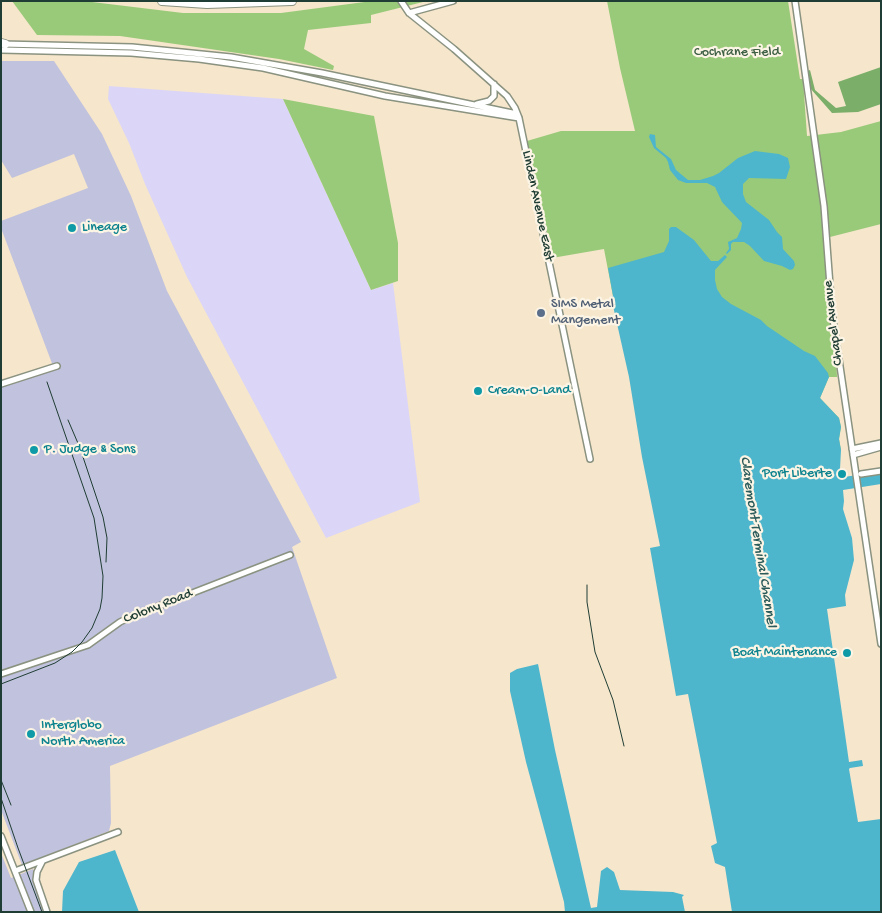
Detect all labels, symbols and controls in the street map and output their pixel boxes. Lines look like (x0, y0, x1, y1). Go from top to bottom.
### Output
park label: Cochrane Field (694, 45, 780, 61)
street label: Linden Avenue East (517, 149, 557, 263)
place label: Lineage (82, 220, 127, 236)
marker: Lineage (66, 222, 78, 234)
street label: Chapel Avenue (820, 280, 848, 366)
place label: SIMS Metal Mangement (551, 297, 620, 330)
marker: SIMS Metal Mangement (535, 307, 547, 319)
place label: Cream-O-Land (488, 383, 570, 399)
marker: Cream-O-Land (472, 385, 484, 397)
place label: P. Judge & Sons (44, 442, 135, 458)
marker: P. Judge & Sons (28, 444, 40, 456)
water label: Claremont Terminal Channel (735, 455, 779, 629)
place label: Port Liberte (762, 466, 832, 482)
marker: Port Liberte (836, 468, 848, 480)
street label: Colony Road (121, 586, 195, 628)
place label: Boat Maintenance (733, 645, 837, 661)
marker: Boat Maintenance (841, 647, 853, 659)
place label: Interglobo North America (41, 718, 125, 750)
marker: Interglobo North America (25, 728, 37, 740)

